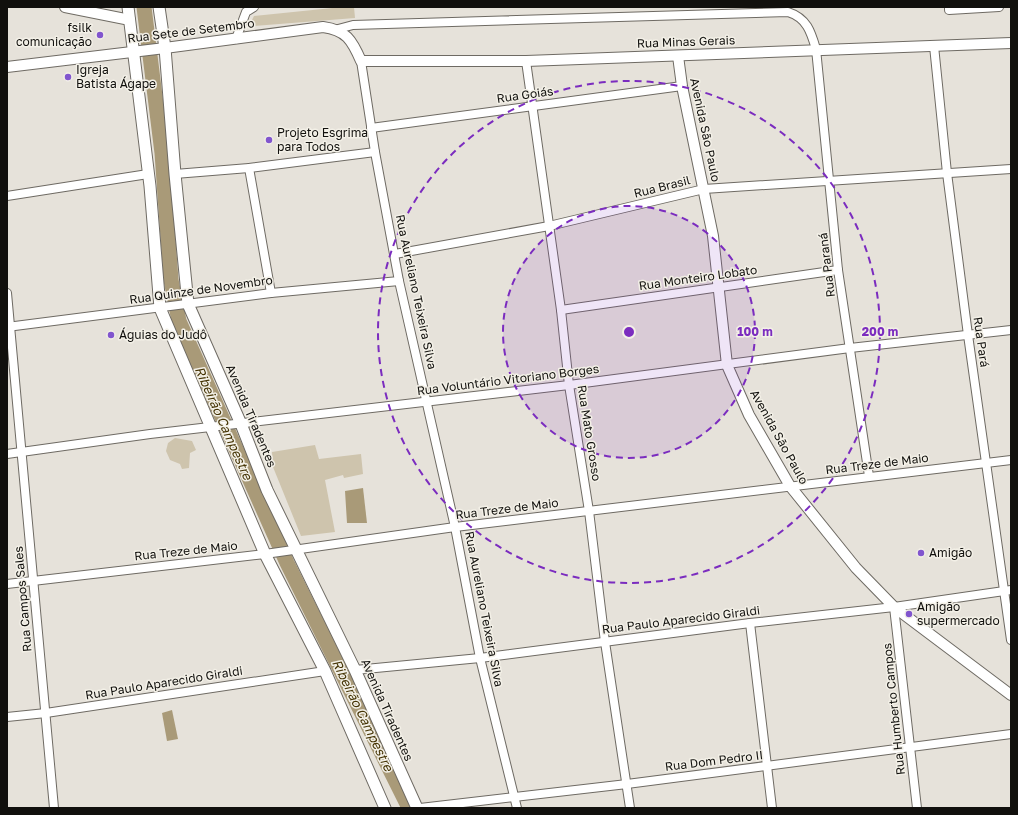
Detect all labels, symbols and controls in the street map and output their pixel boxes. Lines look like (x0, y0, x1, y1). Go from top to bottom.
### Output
street label: Rua Sete de Setembro (127, 15, 255, 46)
place label: fsilk comunicação (16, 20, 92, 49)
marker: fsilk comunicação (95, 30, 105, 40)
street label: Rua Minas Gerais (637, 32, 735, 51)
place label: Igreja Batista Ágape (76, 62, 156, 91)
marker: Igreja Batista Ágape (63, 72, 73, 82)
street label: Avenida São Paulo (687, 77, 724, 183)
street label: Rua Goiás (496, 83, 554, 106)
place label: Projeto Esgrima para Todos (277, 125, 368, 154)
marker: Projeto Esgrima para Todos (264, 135, 274, 145)
street label: Rua Brasil (632, 172, 692, 201)
street label: Rua Aureliano Teixeira Silva (393, 213, 440, 371)
street label: Rua Paraná (815, 232, 838, 298)
street label: Rua Monteiro Lobato (638, 262, 758, 293)
street label: Rua Quinze de Novembro (128, 272, 273, 307)
street label: Rua Pará (971, 316, 992, 368)
text: 100 m (737, 324, 773, 339)
text: 200 m (862, 324, 898, 339)
centre of rings (622, 325, 636, 339)
place label: Águias do Judô (119, 327, 207, 342)
marker: Águias do Judô (106, 330, 116, 340)
street label: Rua Voluntário Vitoriano Borges (416, 361, 600, 398)
street label: Avenida Tiradentes (223, 362, 280, 469)
water label: Ribeirão Campestre (192, 364, 257, 484)
street label: Rua Mato Grosso (574, 384, 604, 482)
street label: Avenida São Paulo (747, 387, 812, 487)
street label: Rua Treze de Maio (825, 450, 929, 477)
street label: Rua Treze de Maio (455, 495, 559, 522)
street label: Rua Aureliano Teixeira Silva (462, 530, 507, 688)
street label: Rua Treze de Maio (134, 538, 238, 563)
place label: Amigão (929, 545, 972, 560)
street label: Rua Campos Sales (10, 546, 35, 652)
marker: Amigão (916, 548, 926, 558)
place label: Amigão supermercado (917, 599, 1000, 628)
street label: Rua Paulo Aparecido Giraldi (601, 602, 761, 637)
marker: Amigão supermercado (904, 609, 914, 619)
street label: Rua Humberto Campos (879, 642, 908, 776)
water label: Ribeirão Campestre (329, 656, 398, 775)
street label: Avenida Tiradentes (358, 656, 417, 763)
street label: Rua Paulo Aparecido Giraldi (84, 663, 244, 702)
street label: Rua Dom Pedro II (664, 747, 764, 774)

